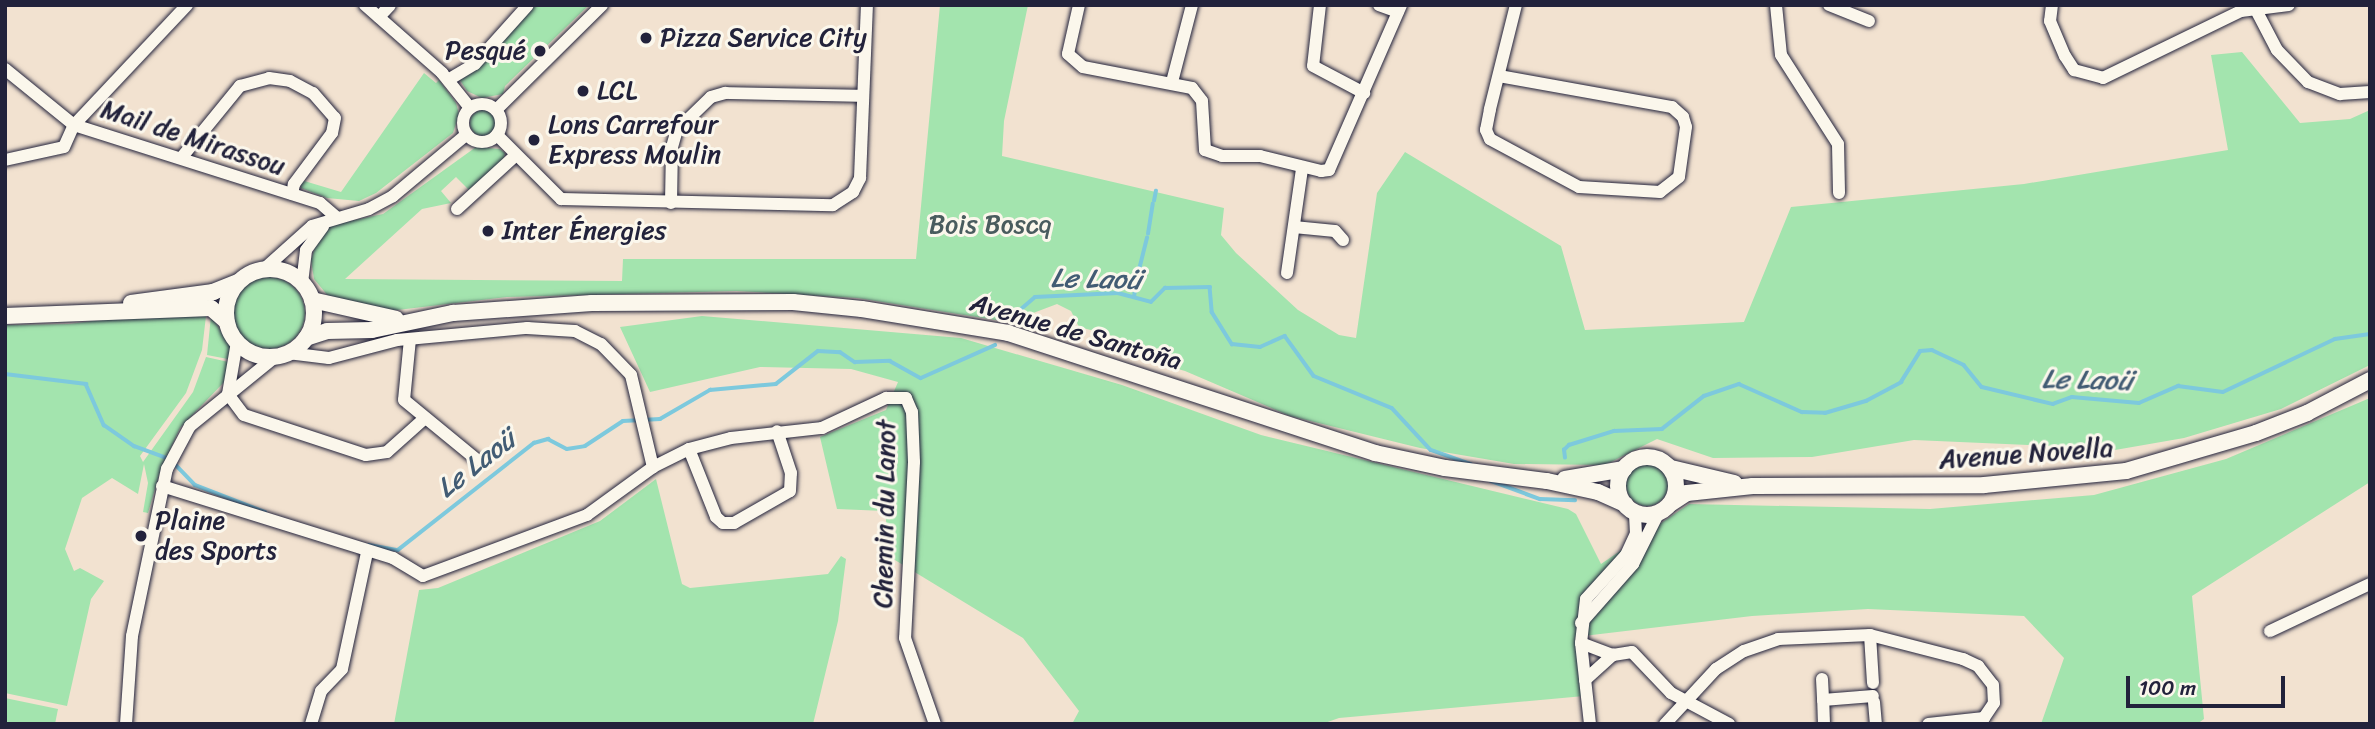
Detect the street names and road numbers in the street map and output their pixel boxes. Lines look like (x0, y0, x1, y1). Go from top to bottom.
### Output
street label: Mail de Mirassou (97, 94, 289, 182)
street label: Avenue de Santoña (967, 287, 1185, 377)
street label: Chemin du Lanot (868, 419, 902, 609)
street label: Avenue Novella (1938, 432, 2114, 476)

